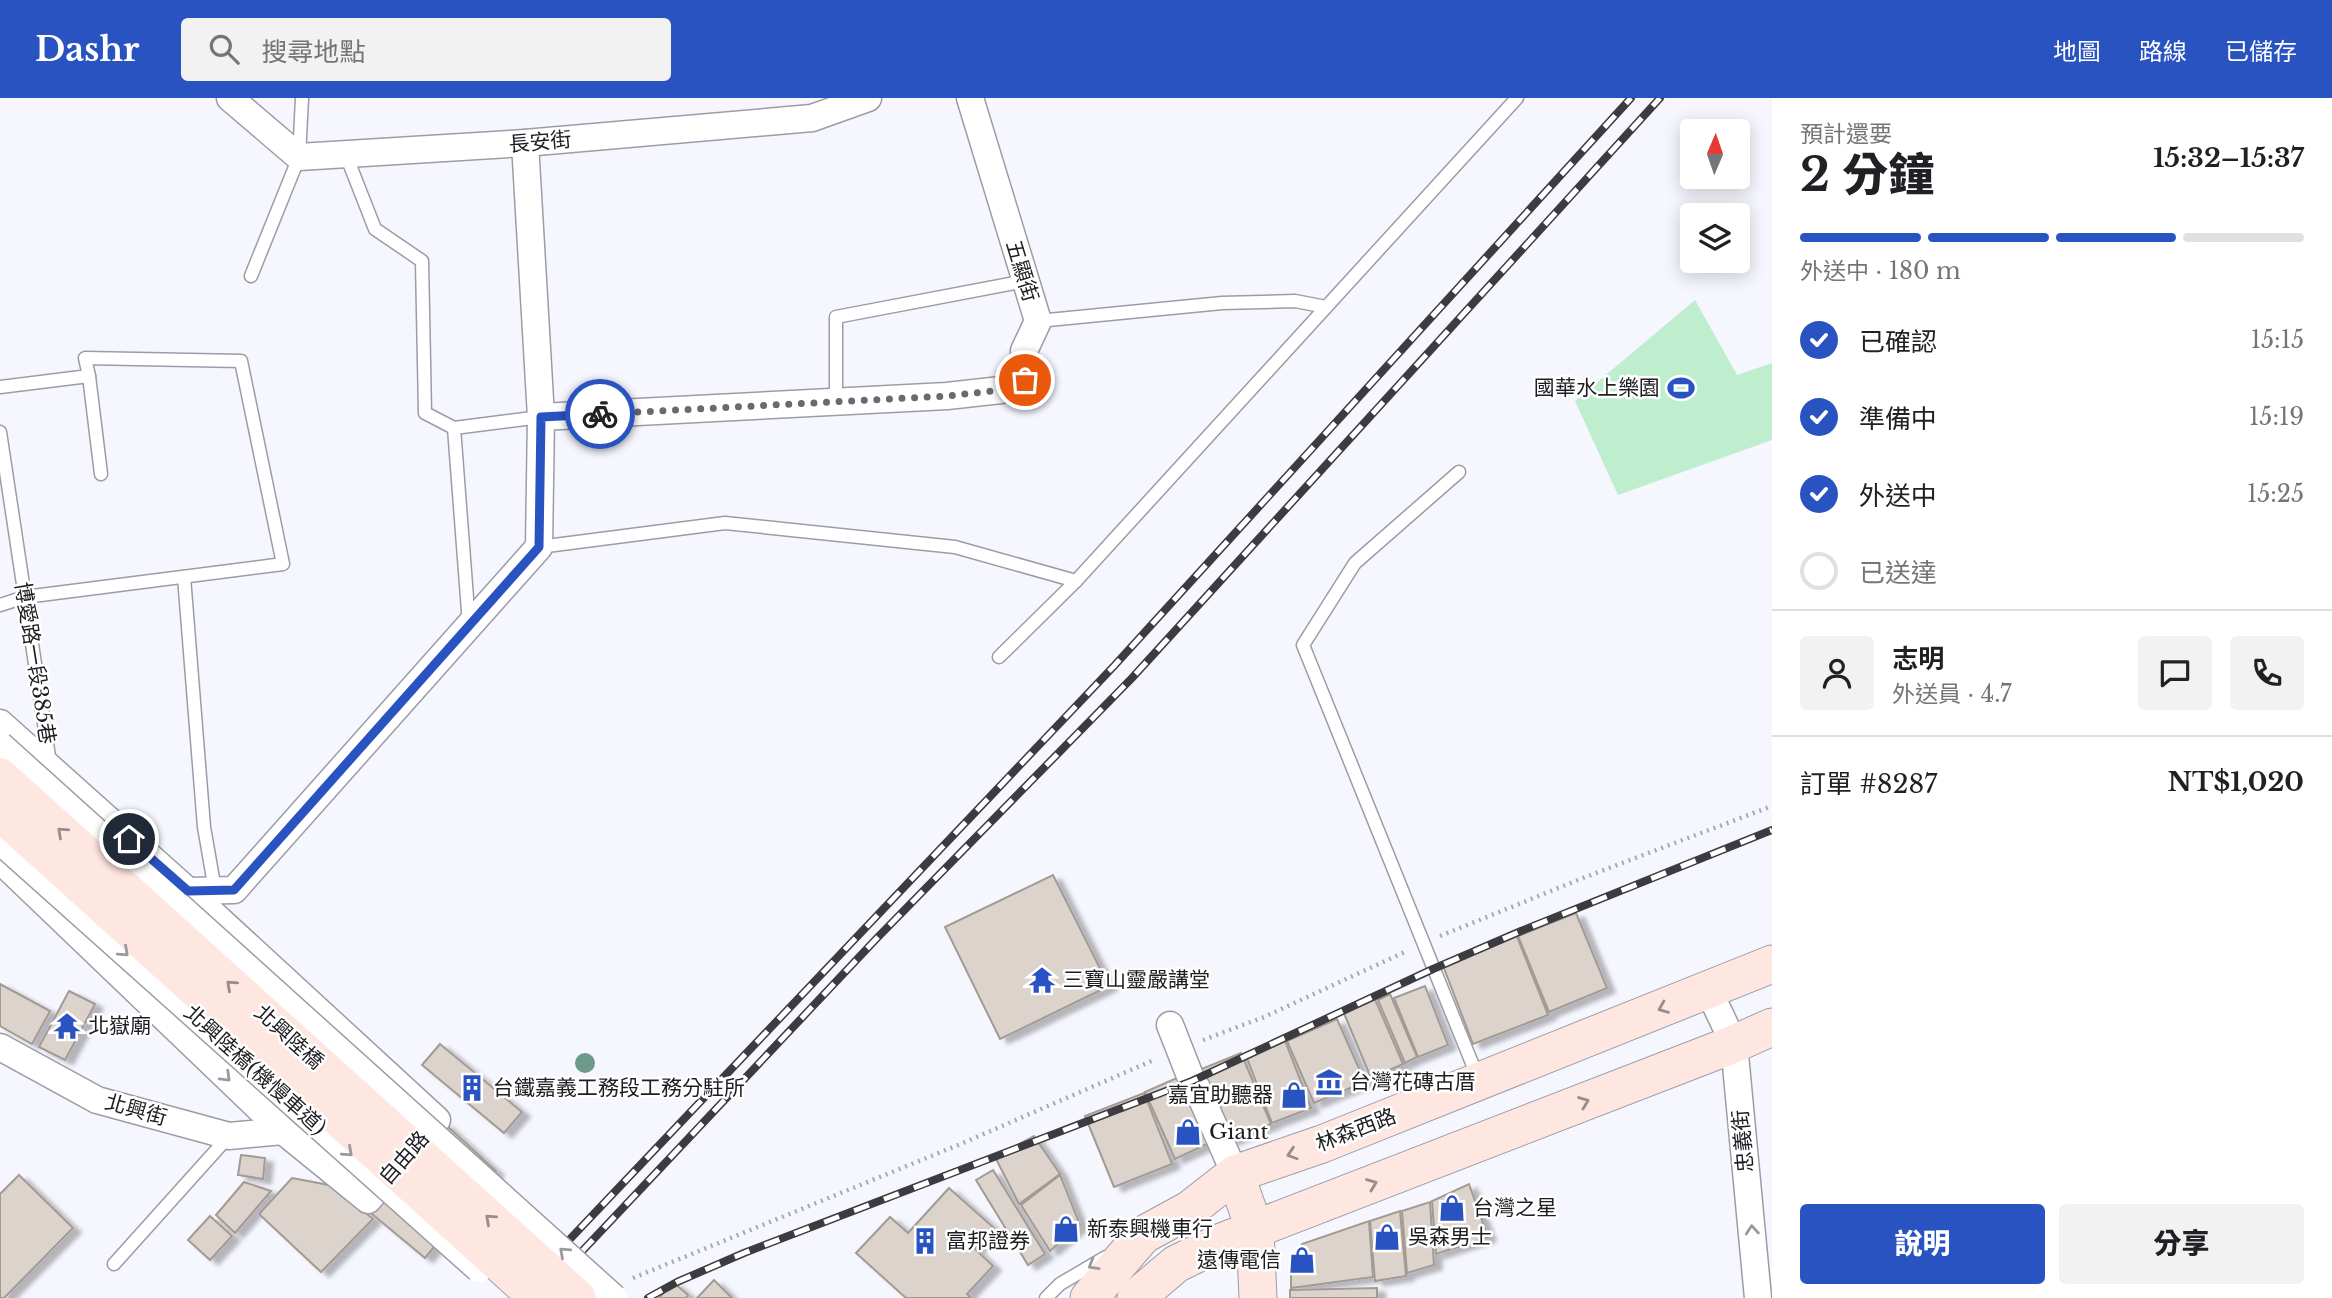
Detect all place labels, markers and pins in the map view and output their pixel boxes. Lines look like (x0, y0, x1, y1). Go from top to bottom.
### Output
pin (995, 350, 1055, 410)
sports icon: 國華水上樂園 (1666, 373, 1696, 403)
place label: 國華水上樂園 (1534, 375, 1660, 401)
pin (99, 809, 159, 869)
temple icon: 三寶山靈嚴講堂 (1027, 965, 1057, 995)
place label: 三寶山靈嚴講堂 (1063, 967, 1210, 993)
temple icon: 北嶽廟 (52, 1011, 82, 1041)
place label: 北嶽廟 (88, 1013, 151, 1039)
museum icon: 台灣花磚古厝 (1314, 1067, 1344, 1097)
place label: 台灣花磚古厝 (1350, 1069, 1476, 1095)
building icon: 台鐵嘉義工務段工務分駐所 (457, 1073, 487, 1103)
place label: 台鐵嘉義工務段工務分駐所 (493, 1075, 745, 1101)
shop icon: 嘉宜助聽器 (1279, 1080, 1309, 1110)
place label: 嘉宜助聽器 (1168, 1082, 1273, 1108)
shop icon: Giant (1173, 1117, 1203, 1147)
place label: Giant (1209, 1119, 1269, 1145)
shop icon: 台灣之星 (1437, 1193, 1467, 1223)
place label: 台灣之星 (1473, 1195, 1557, 1221)
shop icon: 新泰興機車行 (1051, 1214, 1081, 1244)
place label: 新泰興機車行 (1087, 1216, 1213, 1242)
shop icon: 吳森男士 (1372, 1222, 1402, 1252)
place label: 吳森男士 (1408, 1224, 1492, 1250)
building icon: 富邦證券 (910, 1226, 940, 1256)
place label: 富邦證券 (946, 1228, 1030, 1254)
shop icon: 遠傳電信 (1287, 1245, 1317, 1275)
place label: 遠傳電信 (1197, 1247, 1281, 1273)

